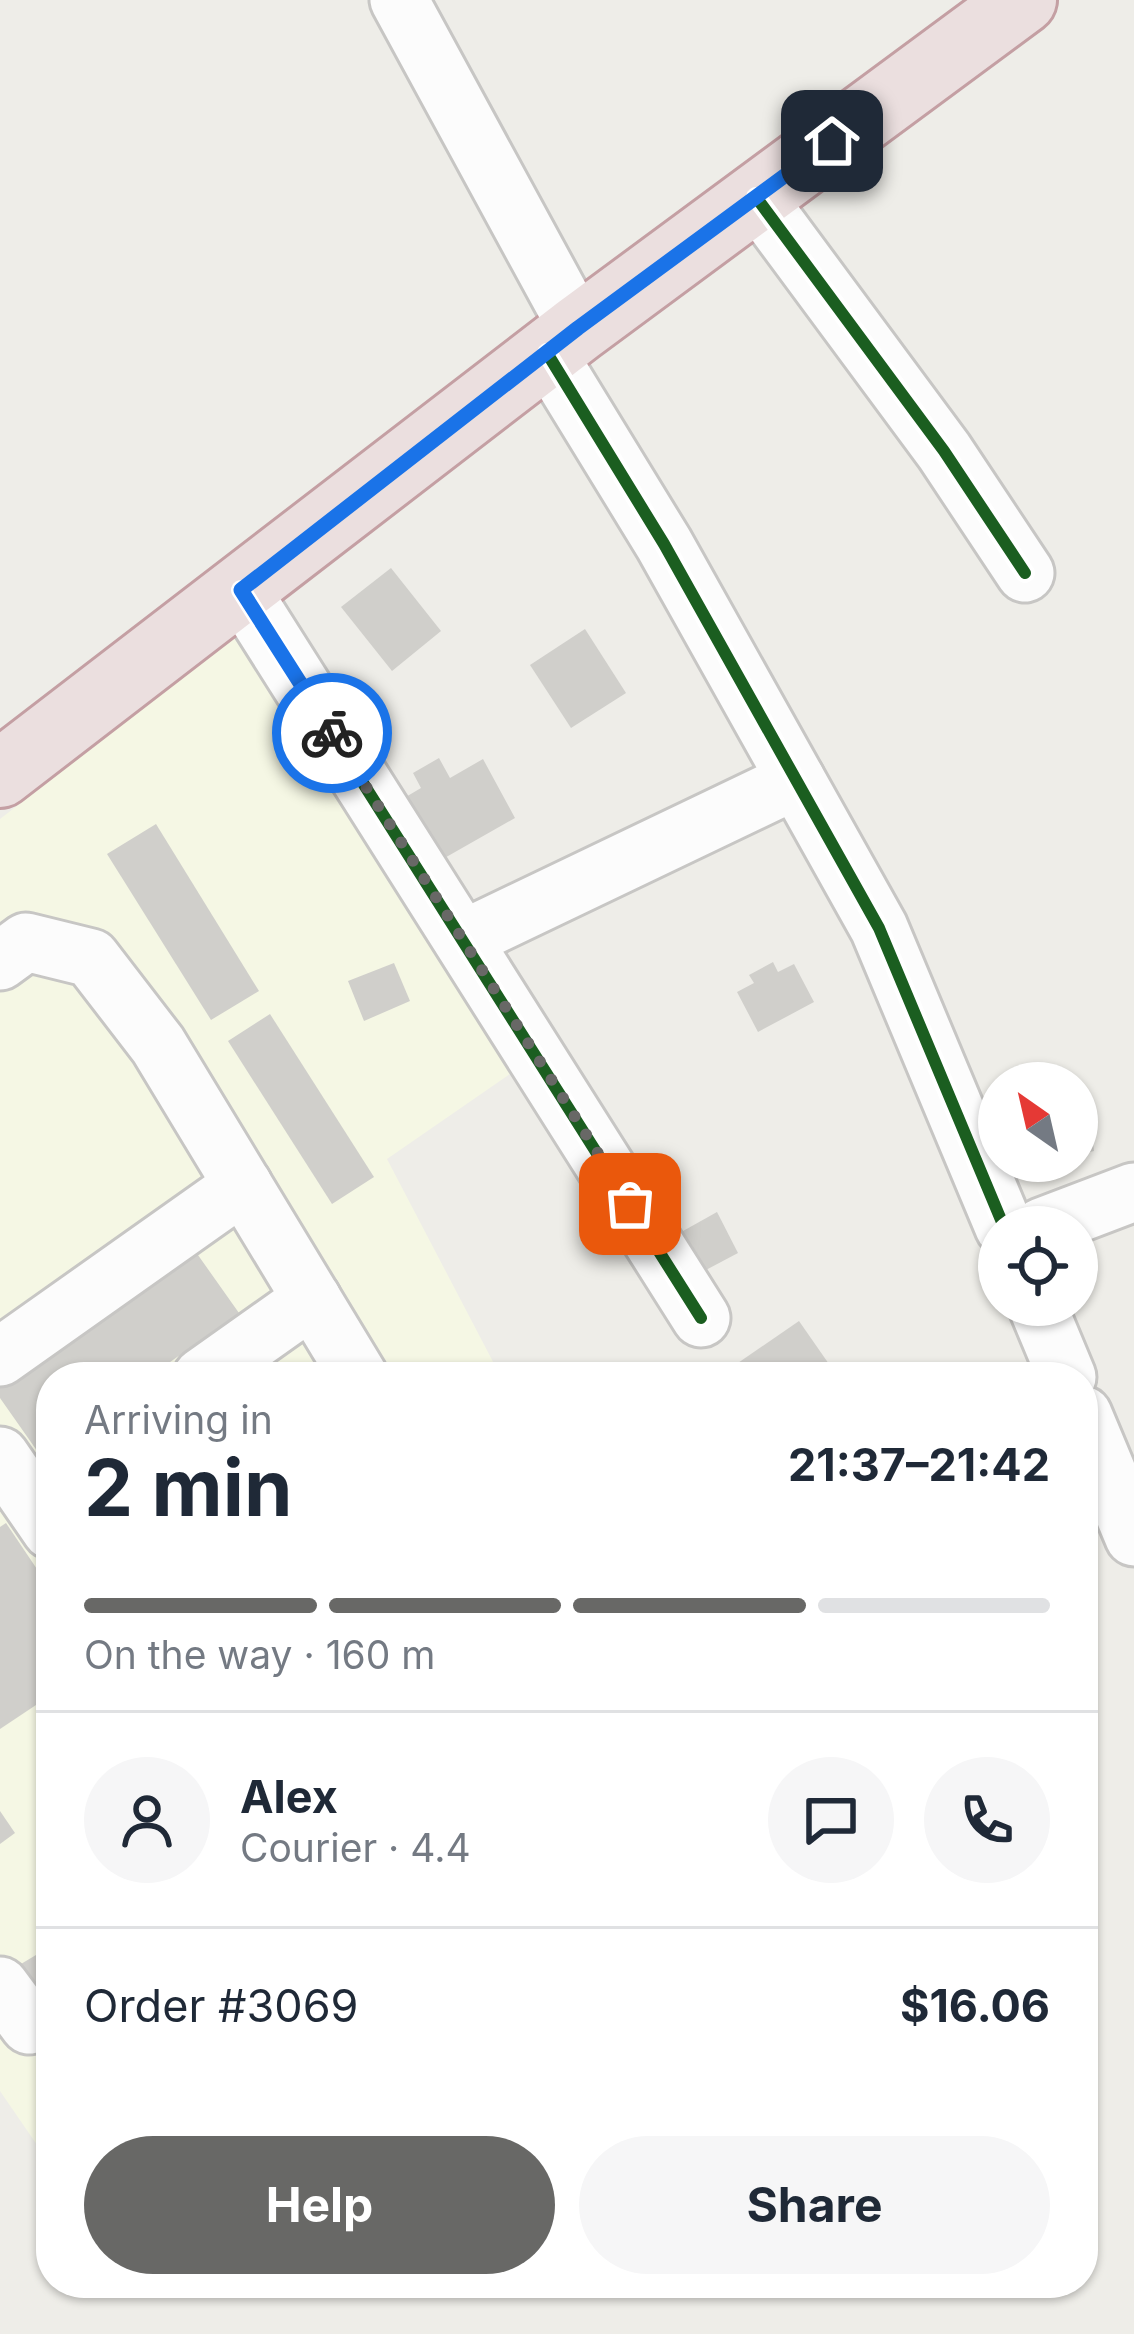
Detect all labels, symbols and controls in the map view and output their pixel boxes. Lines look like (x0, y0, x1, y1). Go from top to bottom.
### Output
pin (781, 90, 883, 192)
icon: home (799, 108, 865, 174)
courier (272, 673, 392, 793)
icon: bike (299, 700, 365, 766)
north arrow (978, 1062, 1098, 1182)
map controls (978, 1062, 1098, 1326)
pin (579, 1153, 681, 1255)
icon: bag (597, 1171, 663, 1237)
button: locate (978, 1206, 1098, 1326)
text: Arriving in (84, 1396, 273, 1443)
text: 21:37–21:42 (788, 1437, 1050, 1492)
text: 2 min (84, 1440, 292, 1535)
text: On the way · 160 m (84, 1631, 435, 1678)
button: person (84, 1757, 210, 1883)
button: chat (768, 1757, 894, 1883)
button: phone (924, 1757, 1050, 1883)
text: Alex (240, 1769, 338, 1824)
text: Courier · 4.4 (240, 1824, 471, 1871)
text: Order #3069 (84, 1978, 358, 2033)
text: $16.06 (900, 1978, 1050, 2033)
button: Help (84, 2136, 555, 2274)
button: Share (579, 2136, 1050, 2274)

